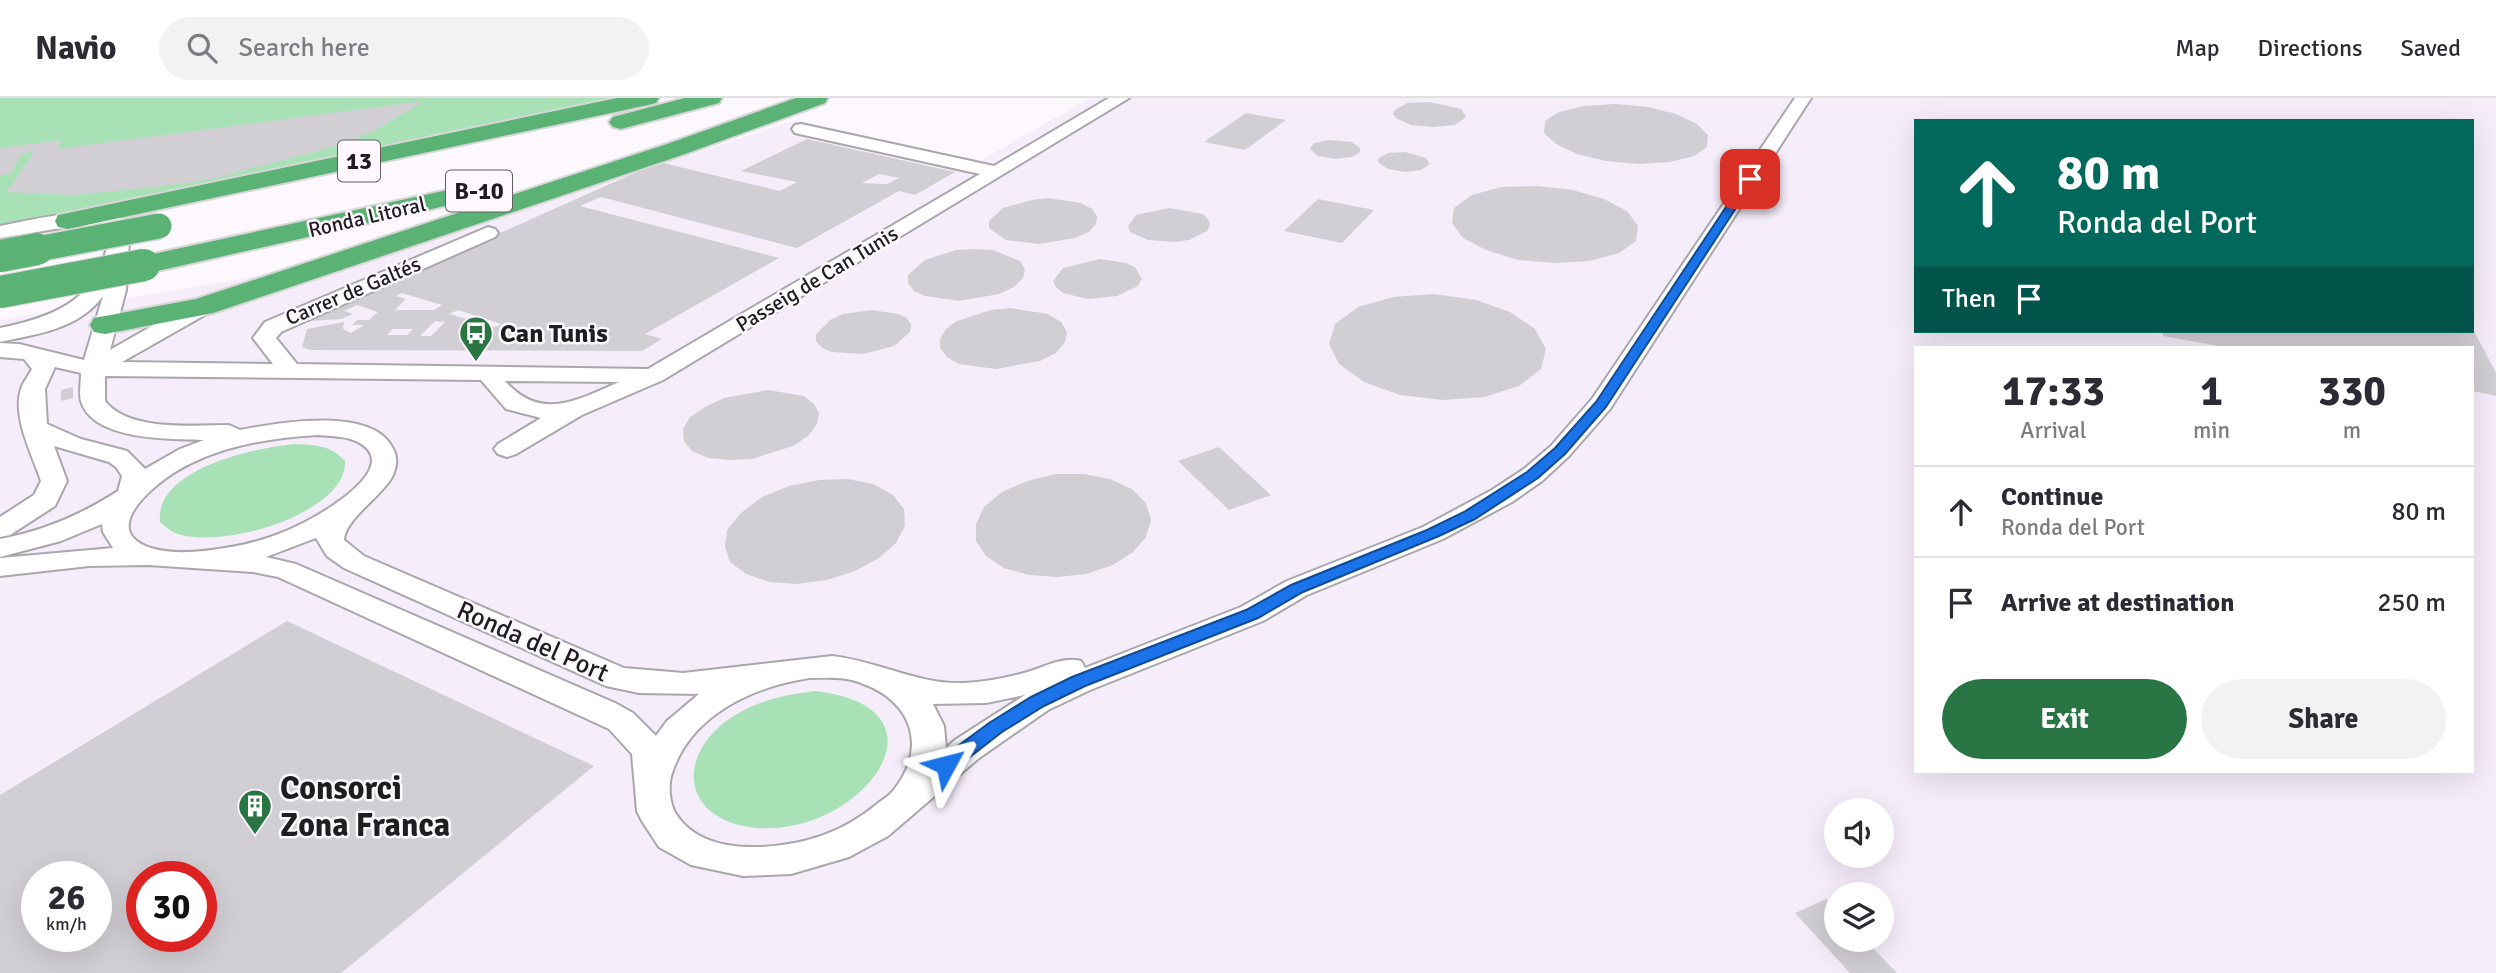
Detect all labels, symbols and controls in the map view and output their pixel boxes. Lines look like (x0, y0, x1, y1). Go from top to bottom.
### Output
search box (159, 17, 649, 80)
text: Navio (35, 28, 117, 69)
icon: search (183, 29, 221, 67)
text: Search here (239, 32, 370, 64)
text: Map (2175, 33, 2220, 63)
text: Directions (2258, 33, 2363, 63)
text: Saved (2401, 33, 2461, 63)
road number: 13 (338, 140, 380, 182)
text: 80 m (2057, 143, 2160, 203)
icon: ahead (1942, 147, 2033, 238)
pin (1720, 149, 1780, 209)
icon: arrive (1731, 160, 1769, 198)
road number: B-10 (446, 170, 512, 212)
street label: Ronda Litoral (306, 191, 428, 243)
text: Ronda del Port (2057, 203, 2257, 242)
street label: Passeig de Can Tunis (731, 220, 903, 338)
street label: Carrer de Galtés (282, 251, 424, 331)
icon: arrive (2010, 280, 2048, 318)
text: Then (1942, 283, 1996, 315)
bus stop icon: Can Tunis (457, 314, 495, 363)
place label: Can Tunis (500, 318, 608, 350)
text: 17:33 (2002, 366, 2105, 417)
text: 1 (2200, 366, 2223, 417)
text: 330 (2318, 366, 2386, 417)
text: Arrival (2020, 416, 2087, 445)
text: min (2193, 416, 2230, 445)
text: m (2343, 416, 2361, 445)
text: Continue (2001, 481, 2103, 513)
icon: ahead (1942, 493, 1980, 531)
text: 80 m (2391, 496, 2446, 528)
text: Ronda del Port (2001, 513, 2145, 542)
icon: arrive (1942, 584, 1980, 622)
text: Arrive at destination (2001, 587, 2234, 619)
text: 250 m (2377, 587, 2446, 619)
street label: Ronda del Port (452, 594, 613, 690)
button: Exit (1942, 679, 2187, 759)
button: Share (2201, 679, 2446, 759)
position arrow (909, 728, 983, 802)
place label: Consorci Zona Franca (280, 769, 450, 845)
building icon: Consorci Zona Franca (236, 787, 274, 836)
map controls (1824, 798, 1894, 952)
button: sound (1824, 798, 1894, 868)
speed limit sign: 30 (126, 861, 217, 952)
text: 26 (48, 876, 85, 919)
button: layers (1824, 882, 1894, 952)
text: km/h (46, 913, 87, 935)

